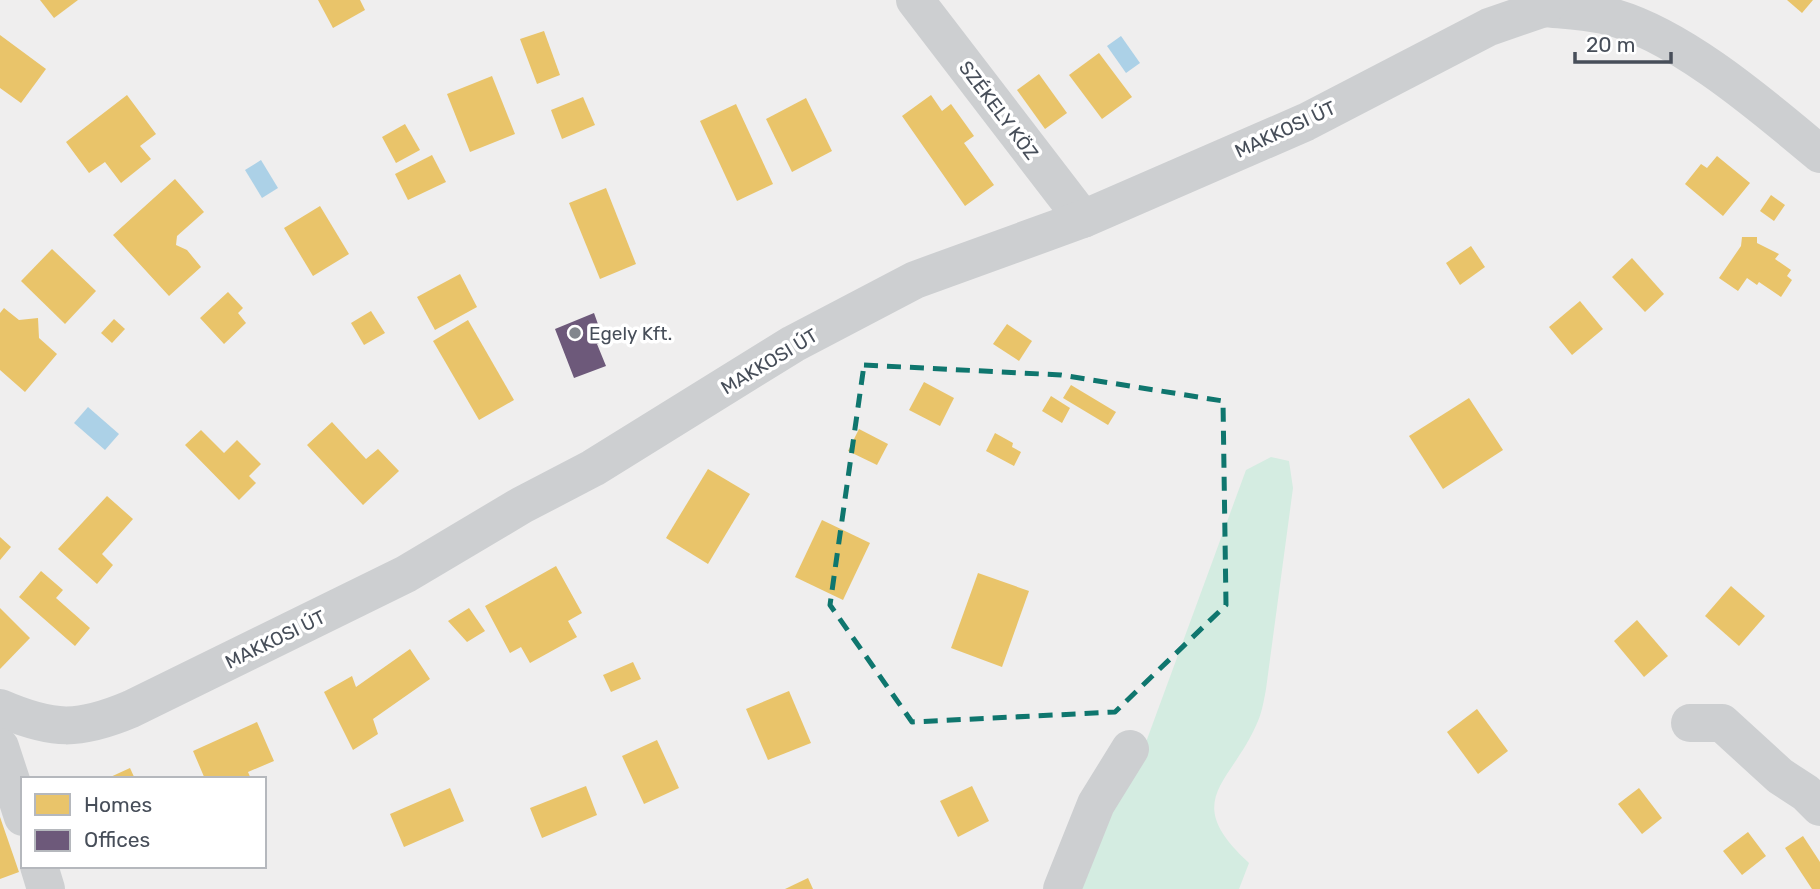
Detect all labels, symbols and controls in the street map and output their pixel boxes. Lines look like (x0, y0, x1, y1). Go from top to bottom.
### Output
scale bar (1575, 21, 1671, 65)
text: 20 m (1586, 32, 1635, 57)
street label: SZÉKELY KÖZ (954, 56, 1043, 164)
street label: MAKKOSI ÚT (1231, 96, 1339, 163)
place label: Egely Kft. (589, 322, 672, 345)
street label: MAKKOSI ÚT (717, 324, 822, 399)
marker: Egely Kft. (567, 325, 583, 341)
street label: MAKKOSI ÚT (221, 605, 329, 674)
legend (21, 777, 266, 868)
text: Homes (84, 792, 152, 817)
text: Offices (84, 827, 150, 852)

